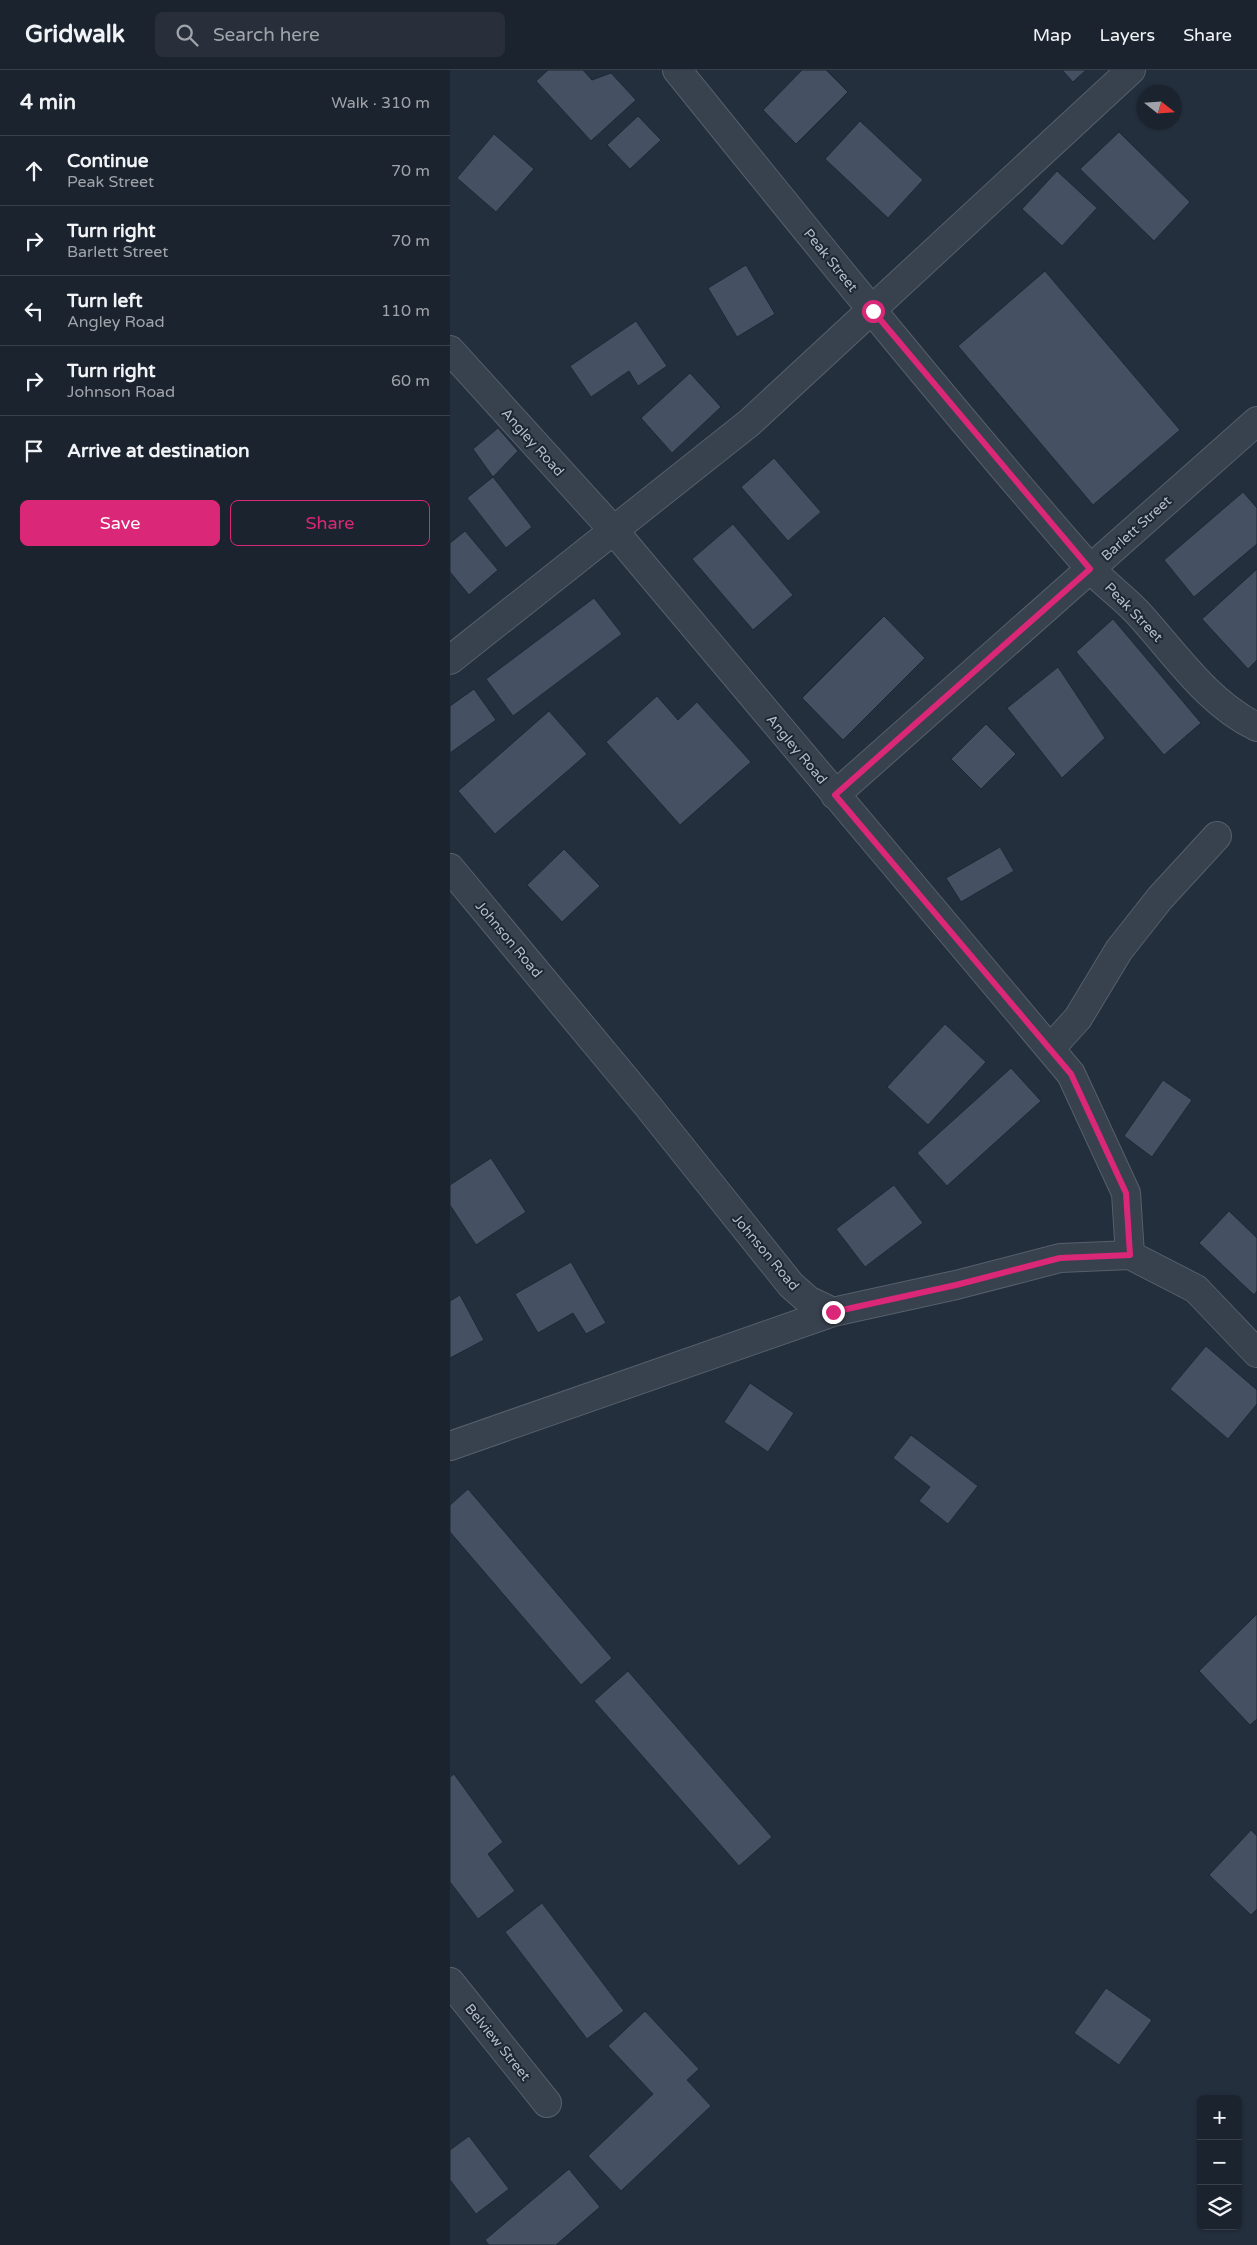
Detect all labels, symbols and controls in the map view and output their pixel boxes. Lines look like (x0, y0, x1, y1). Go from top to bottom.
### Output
search box (155, 12, 505, 57)
text: Gridwalk (25, 20, 125, 49)
icon: search (173, 21, 201, 49)
text: Search here (213, 24, 320, 46)
text: Map (1033, 24, 1072, 46)
text: Layers (1100, 24, 1155, 46)
text: Share (1183, 24, 1232, 46)
north arrow (1137, 85, 1182, 130)
text: 4 min (20, 90, 76, 115)
text: Walk · 310 m (331, 93, 430, 113)
text: Continue (67, 150, 149, 172)
icon: ahead (20, 157, 48, 185)
text: 70 m (391, 161, 430, 181)
text: Peak Street (67, 172, 154, 192)
text: Turn right (67, 220, 155, 242)
street label: Peak Street (800, 225, 862, 296)
icon: right (20, 227, 48, 255)
text: 70 m (391, 231, 430, 251)
text: Barlett Street (67, 242, 168, 262)
text: Turn left (67, 290, 143, 312)
icon: left (20, 297, 48, 325)
route start (862, 300, 885, 323)
text: 110 m (381, 301, 430, 321)
text: Angley Road (67, 312, 165, 332)
text: Turn right (67, 360, 155, 382)
icon: right (20, 367, 48, 395)
text: 60 m (391, 371, 430, 391)
text: Johnson Road (67, 382, 175, 402)
street label: Angley Road (498, 405, 568, 480)
icon: arrive (20, 437, 48, 465)
text: Arrive at destination (67, 440, 250, 462)
street label: Barlett Street (1098, 492, 1175, 564)
button: Save (20, 500, 220, 546)
button: Share (230, 500, 430, 546)
street label: Peak Street (1101, 579, 1167, 646)
street label: Angley Road (763, 711, 831, 787)
street label: Johnson Road (472, 898, 546, 981)
street label: Johnson Road (729, 1211, 803, 1294)
route end (822, 1301, 845, 1324)
street label: Belview Street (461, 2000, 534, 2085)
map controls (1197, 2095, 1242, 2230)
button: + (1197, 2095, 1242, 2140)
button: − (1197, 2140, 1242, 2185)
button: layers (1197, 2185, 1242, 2230)

